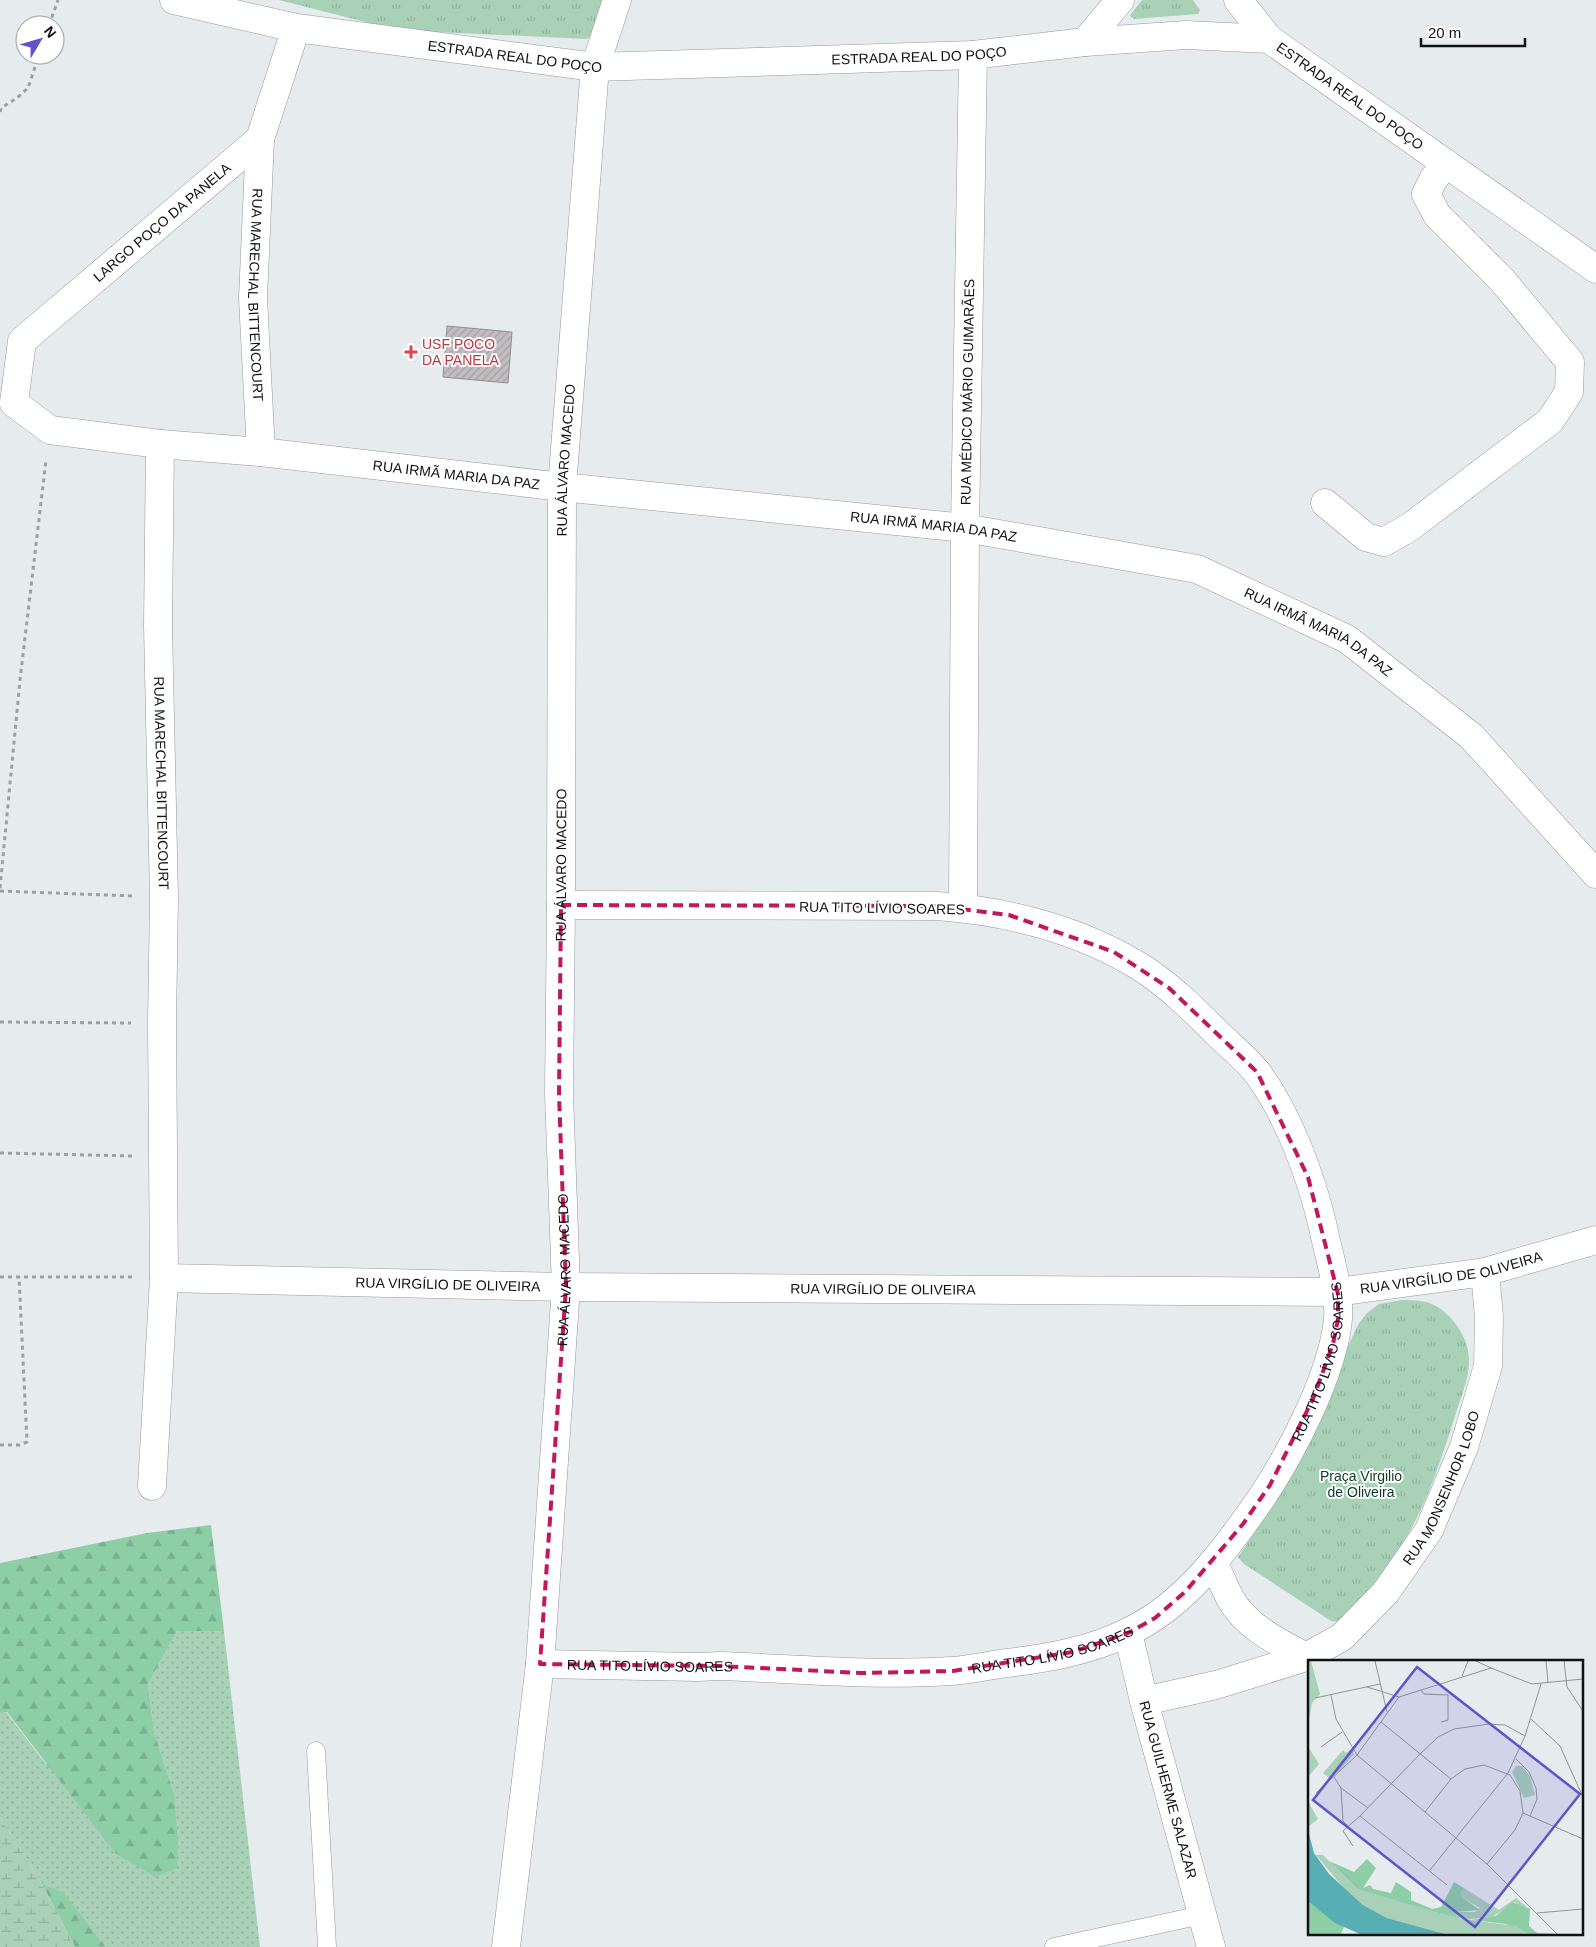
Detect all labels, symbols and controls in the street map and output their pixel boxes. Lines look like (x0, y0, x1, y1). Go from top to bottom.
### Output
north arrow (15, 15, 65, 65)
scale bar (1421, 15, 1525, 47)
text: N (41, 23, 60, 41)
text: 20 m (1428, 24, 1461, 41)
street label: ESTRADA REAL DO POÇO (427, 37, 602, 75)
street label: ESTRADA REAL DO POÇO (1274, 39, 1426, 153)
street label: ESTRADA REAL DO POÇO (831, 43, 1008, 67)
street label: LARGO POÇO DA PANELA (90, 159, 234, 285)
street label: RUA MARECHAL BITTENCOURT (245, 188, 266, 402)
street label: RUA MÉDICO MÁRIO GUIMARÃES (957, 279, 977, 505)
place label: USF POCO DA PANELA (422, 336, 499, 368)
marker: USF POCO DA PANELA (404, 345, 418, 359)
street label: RUA ÁLVARO MACEDO (554, 383, 578, 537)
street label: RUA IRMÃ MARIA DA PAZ (372, 457, 541, 492)
street label: RUA IRMÃ MARIA DA PAZ (849, 508, 1019, 545)
street label: RUA IRMÃ MARIA DA PAZ (1242, 584, 1396, 680)
street label: RUA MARECHAL BITTENCOURT (151, 676, 172, 890)
street label: RUA ÁLVARO MACEDO (553, 789, 569, 942)
street label: RUA TITO LÍVIO SOARES (799, 899, 965, 917)
street label: RUA ÁLVARO MACEDO (554, 1193, 574, 1347)
street label: RUA VIRGÍLIO DE OLIVEIRA (1359, 1248, 1545, 1297)
street label: RUA VIRGÍLIO DE OLIVEIRA (355, 1274, 541, 1294)
street label: RUA VIRGÍLIO DE OLIVEIRA (790, 1280, 976, 1298)
street label: RUA TITO LÍVIO SOARES (1288, 1281, 1346, 1444)
street label: RUA MONSENHOR LOBO (1399, 1409, 1482, 1568)
park label: Praça Virgilio de Oliveira (1320, 1468, 1402, 1500)
street label: RUA TITO LÍVIO SOARES (970, 1623, 1136, 1677)
street label: RUA TITO LÍVIO SOARES (567, 1657, 733, 1675)
inset map (1308, 1660, 1584, 1934)
street label: RUA GUILHERME SALAZAR (1136, 1699, 1200, 1881)

